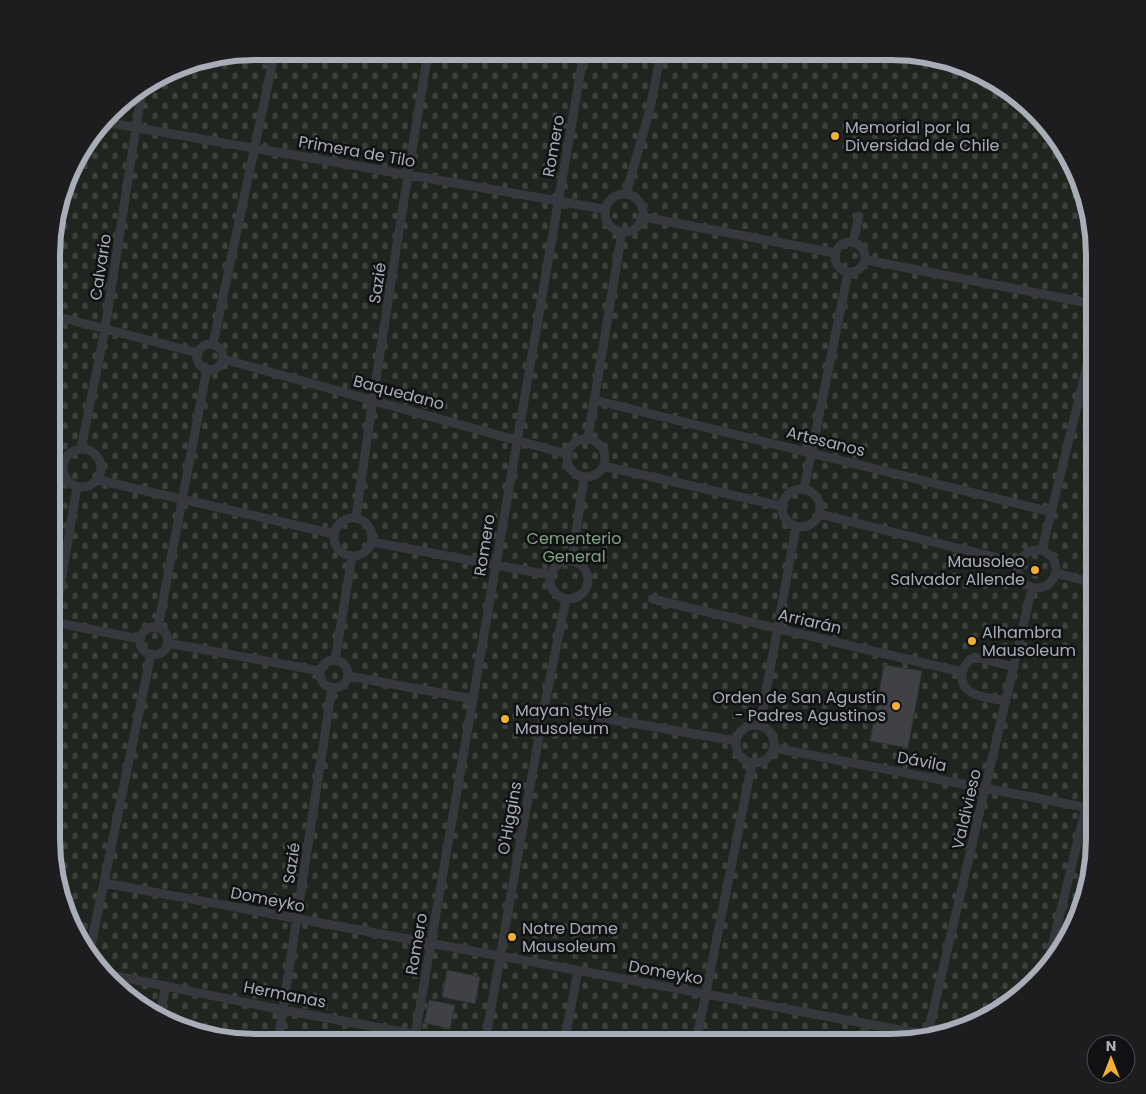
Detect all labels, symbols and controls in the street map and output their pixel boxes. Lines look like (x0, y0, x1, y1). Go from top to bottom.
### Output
street label: Romero (537, 113, 570, 179)
place label: Memorial por la Diversidad de Chile (845, 116, 1000, 157)
street label: Primera de Tilo (297, 130, 417, 173)
marker: Memorial por la Diversidad de Chile (829, 130, 841, 142)
street label: Calvario (84, 232, 117, 302)
street label: Sazié (363, 261, 392, 305)
street label: Baquedano (351, 369, 447, 416)
street label: Artesanos (784, 421, 868, 462)
street label: Romero (468, 512, 501, 578)
park label: Cementerio General (527, 527, 621, 568)
place label: Mausoleo Salvador Allende (890, 550, 1025, 591)
marker: Mausoleo Salvador Allende (1029, 564, 1041, 576)
street label: Arriarán (776, 603, 844, 640)
place label: Alhambra Mausoleum (982, 621, 1076, 662)
marker: Alhambra Mausoleum (966, 635, 978, 647)
place label: Orden de San Agustín - Padres Agustinos (712, 686, 886, 727)
place label: Mayan Style Mausoleum (515, 699, 612, 740)
marker: Orden de San Agustín - Padres Agustinos (890, 700, 902, 712)
marker: Mayan Style Mausoleum (499, 713, 511, 725)
street label: Dávila (895, 745, 949, 778)
street label: Valdivieso (946, 767, 987, 852)
street label: O'Higgins (492, 780, 527, 857)
street label: Sazié (277, 841, 306, 885)
street label: Domeyko (229, 881, 307, 918)
street label: Romero (400, 911, 433, 977)
place label: Notre Dame Mausoleum (522, 917, 618, 958)
marker: Notre Dame Mausoleum (506, 931, 518, 943)
street label: Domeyko (627, 955, 705, 990)
street label: Hermanas (242, 975, 328, 1014)
north arrow (1086, 1034, 1136, 1084)
text: N (1106, 1036, 1116, 1056)

